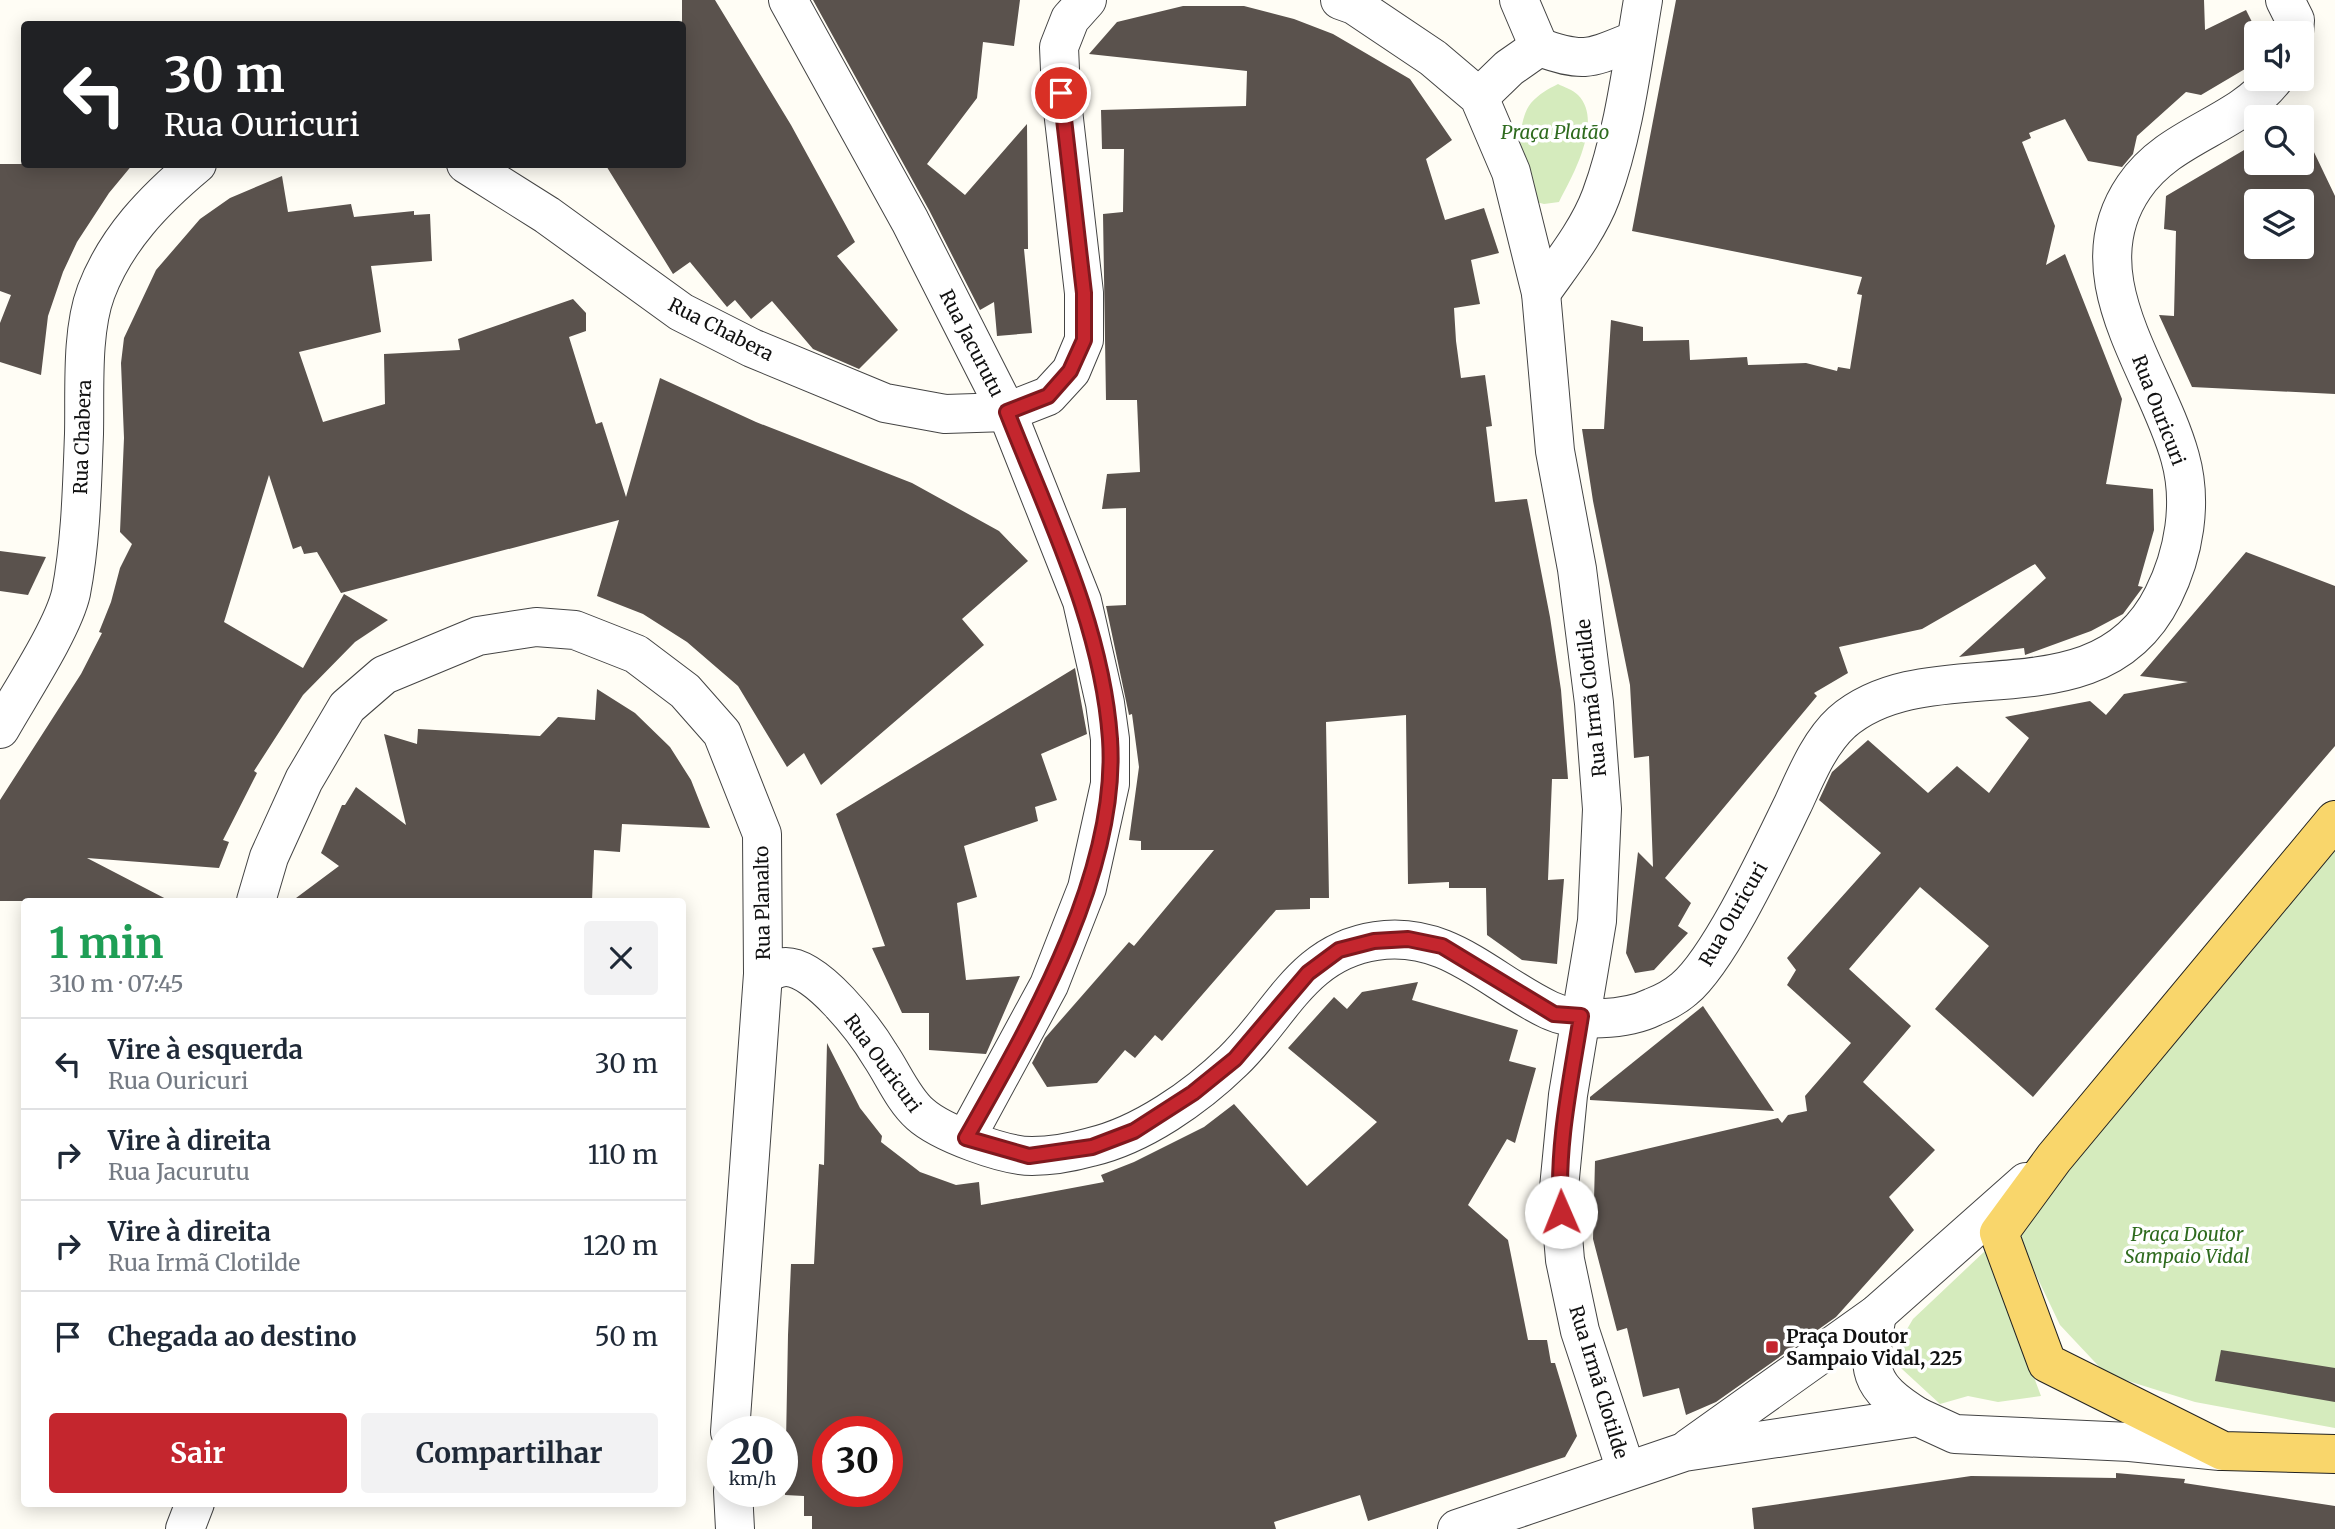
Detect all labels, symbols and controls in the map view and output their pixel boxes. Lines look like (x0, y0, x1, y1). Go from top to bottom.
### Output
map controls (2244, 21, 2314, 259)
button: sound (2244, 21, 2314, 91)
text: 30 m (164, 44, 285, 105)
icon: left (49, 49, 140, 140)
pin (1031, 63, 1091, 123)
icon: arrive (1042, 74, 1080, 112)
text: Rua Ouricuri (164, 105, 360, 145)
button: search (2244, 105, 2314, 175)
park label: Praça Platão (1501, 120, 1609, 144)
button: layers (2244, 189, 2314, 259)
street label: Rua Jacurutu (935, 285, 1009, 401)
street label: Rua Chabera (664, 292, 778, 366)
street label: Rua Ouricuri (2127, 351, 2191, 469)
street label: Rua Chabera (68, 379, 96, 495)
street label: Rua Irmã Clotilde (1571, 618, 1611, 778)
street label: Rua Planalto (749, 846, 775, 960)
street label: Rua Ouricuri (1694, 858, 1772, 970)
text: 1 min (49, 917, 163, 969)
button: close (584, 921, 658, 995)
text: 310 m · 07:45 (49, 969, 184, 998)
street label: Rua Ouricuri (839, 1009, 927, 1117)
text: Vire à esquerda (108, 1033, 303, 1066)
icon: left (49, 1045, 87, 1083)
text: 30 m (595, 1047, 658, 1080)
text: Rua Ouricuri (108, 1066, 249, 1095)
text: Vire à direita (108, 1124, 271, 1157)
icon: right (49, 1136, 87, 1174)
text: 110 m (588, 1138, 658, 1171)
text: Rua Jacurutu (108, 1157, 250, 1186)
position arrow (1524, 1175, 1598, 1249)
text: Vire à direita (108, 1215, 271, 1248)
park label: Praça Doutor Sampaio Vidal (2124, 1222, 2250, 1268)
icon: right (49, 1227, 87, 1265)
text: 120 m (583, 1229, 658, 1262)
text: Rua Irmã Clotilde (108, 1248, 300, 1277)
street label: Rua Irmã Clotilde (1564, 1303, 1634, 1462)
icon: arrive (49, 1318, 87, 1356)
text: Chegada ao destino (108, 1320, 357, 1353)
text: 50 m (594, 1320, 658, 1353)
place label: Praça Doutor Sampaio Vidal, 225 (1786, 1324, 1963, 1370)
marker: Praça Doutor Sampaio Vidal, 225 (1764, 1339, 1780, 1355)
button: Sair (49, 1413, 347, 1493)
button: Compartilhar (361, 1413, 658, 1493)
speed limit sign: 30 (812, 1416, 903, 1507)
text: 20 (731, 1430, 774, 1474)
text: km/h (729, 1467, 776, 1490)

